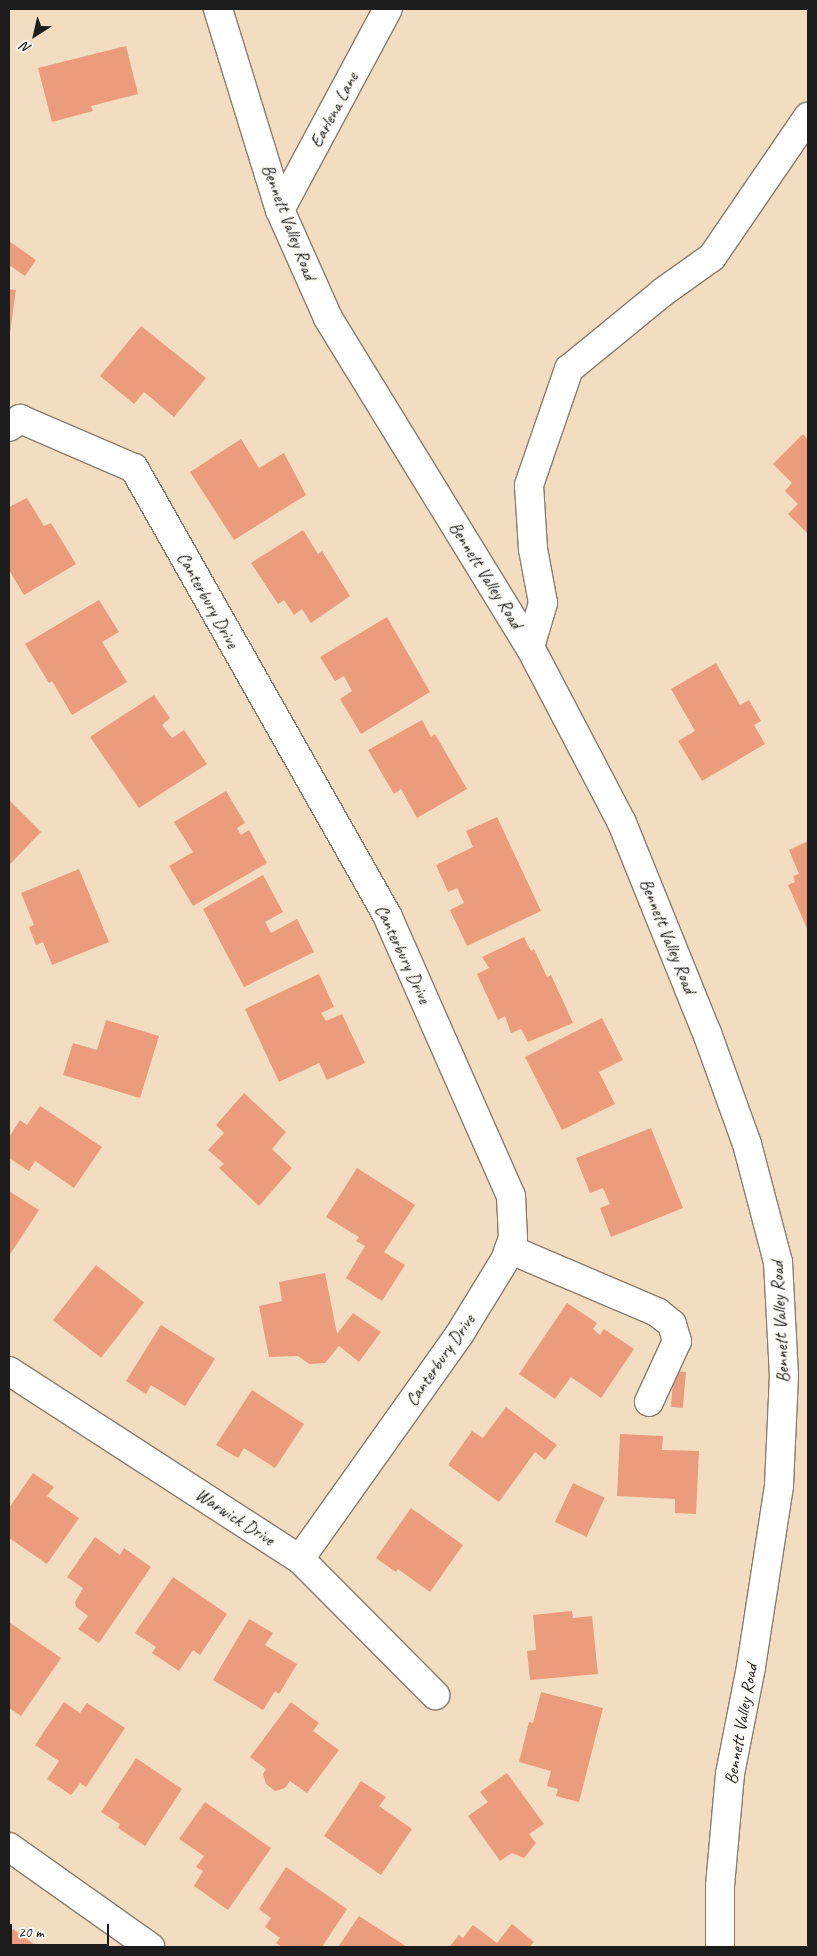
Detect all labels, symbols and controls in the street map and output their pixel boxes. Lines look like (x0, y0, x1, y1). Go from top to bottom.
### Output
north arrow (10, 10, 60, 60)
text: N (18, 38, 35, 57)
street label: Earlena Lane (305, 69, 363, 151)
street label: Bennett Valley Road (257, 161, 321, 283)
street label: Bennett Valley Road (445, 518, 527, 632)
street label: Canterbury Drive (173, 548, 243, 652)
street label: Bennett Valley Road (635, 875, 701, 997)
street label: Canterbury Drive (371, 901, 435, 1007)
street label: Bennett Valley Road (766, 1261, 794, 1383)
street label: Canterbury Drive (401, 1310, 479, 1410)
street label: Warwick Drive (191, 1483, 279, 1551)
street label: Bennett Valley Road (720, 1662, 762, 1786)
scale bar (12, 1914, 111, 1946)
text: 20 m (18, 1923, 44, 1942)

